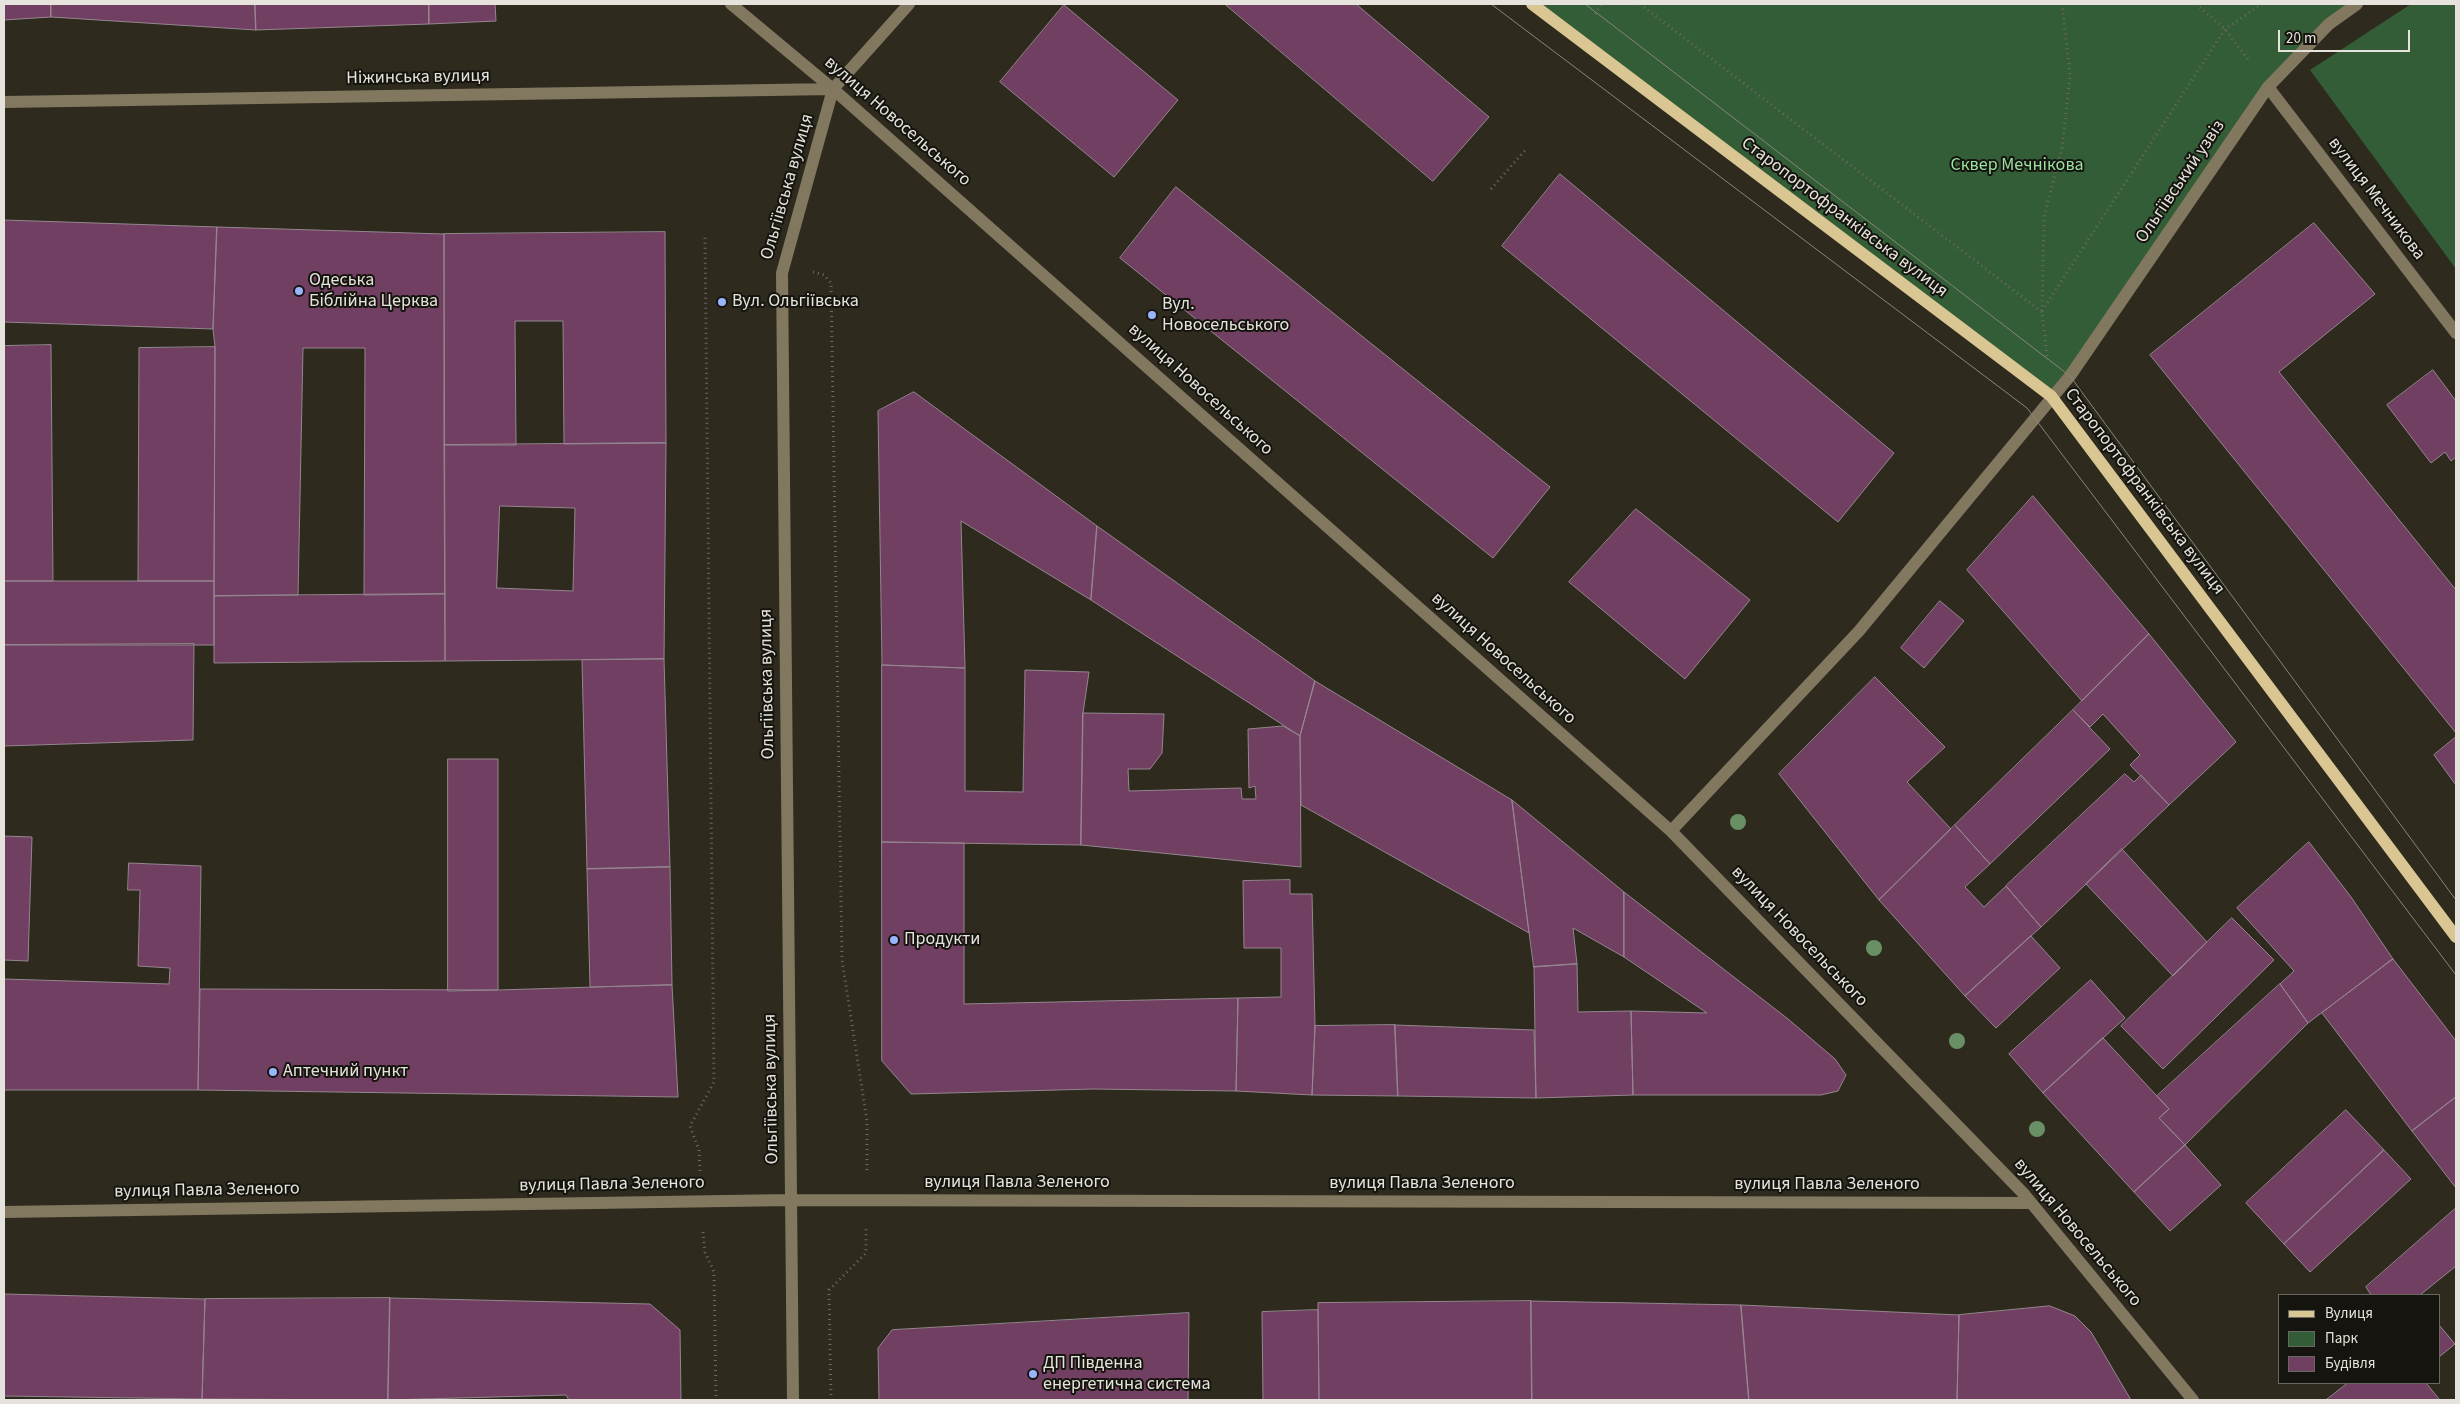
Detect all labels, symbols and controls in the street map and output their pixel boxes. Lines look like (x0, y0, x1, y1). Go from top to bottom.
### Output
scale bar (2280, 20, 2412, 52)
text: 20 m (2286, 28, 2316, 49)
street label: вулиця Новосельського (819, 52, 975, 192)
street label: Ніжинська вулиця (346, 66, 490, 90)
street label: Ольгіївська вулиця (757, 112, 819, 262)
street label: Ольгіївський узвіз (2132, 116, 2230, 248)
street label: Старопортофранківська вулиця (1736, 133, 1952, 303)
street label: вулиця Мечникова (2323, 133, 2429, 265)
park label: Сквер Мечнікова (1950, 155, 2084, 177)
place label: Одеська Біблійна Церква (309, 270, 438, 312)
marker: Одеська Біблійна Церква (293, 285, 305, 297)
place label: Вул. Ольгіївська (732, 291, 859, 313)
place label: Вул. Новосельського (1162, 294, 1289, 336)
marker: Вул. Ольгіївська (716, 296, 728, 308)
marker: Вул. Новосельського (1146, 309, 1158, 321)
street label: вулиця Новосельського (1123, 319, 1277, 461)
street label: Старопортофранківська вулиця (2059, 384, 2229, 600)
street label: вулиця Новосельського (1426, 588, 1580, 730)
street label: Ольгіївська вулиця (756, 609, 780, 759)
street label: вулиця Новосельського (1726, 862, 1872, 1012)
place label: Продукти (904, 929, 980, 951)
marker: Продукти (888, 934, 900, 946)
street label: Ольгіївська вулиця (760, 1014, 784, 1164)
place label: Аптечний пункт (283, 1061, 408, 1083)
marker: Аптечний пункт (267, 1066, 279, 1078)
street label: вулиця Новосельського (2009, 1154, 2145, 1312)
street label: вулиця Павла Зеленого (924, 1172, 1110, 1194)
street label: вулиця Павла Зеленого (519, 1173, 705, 1197)
street label: вулиця Павла Зеленого (1329, 1173, 1515, 1195)
street label: вулиця Павла Зеленого (1734, 1174, 1920, 1196)
street label: вулиця Павла Зеленого (114, 1179, 300, 1203)
legend (2278, 1294, 2440, 1384)
text: Вулиця (2325, 1303, 2373, 1324)
text: Парк (2325, 1328, 2358, 1349)
place label: ДП Південна енергетична система (1043, 1353, 1211, 1396)
text: Будівля (2325, 1353, 2375, 1374)
marker: ДП Південна енергетична система (1027, 1368, 1039, 1380)

